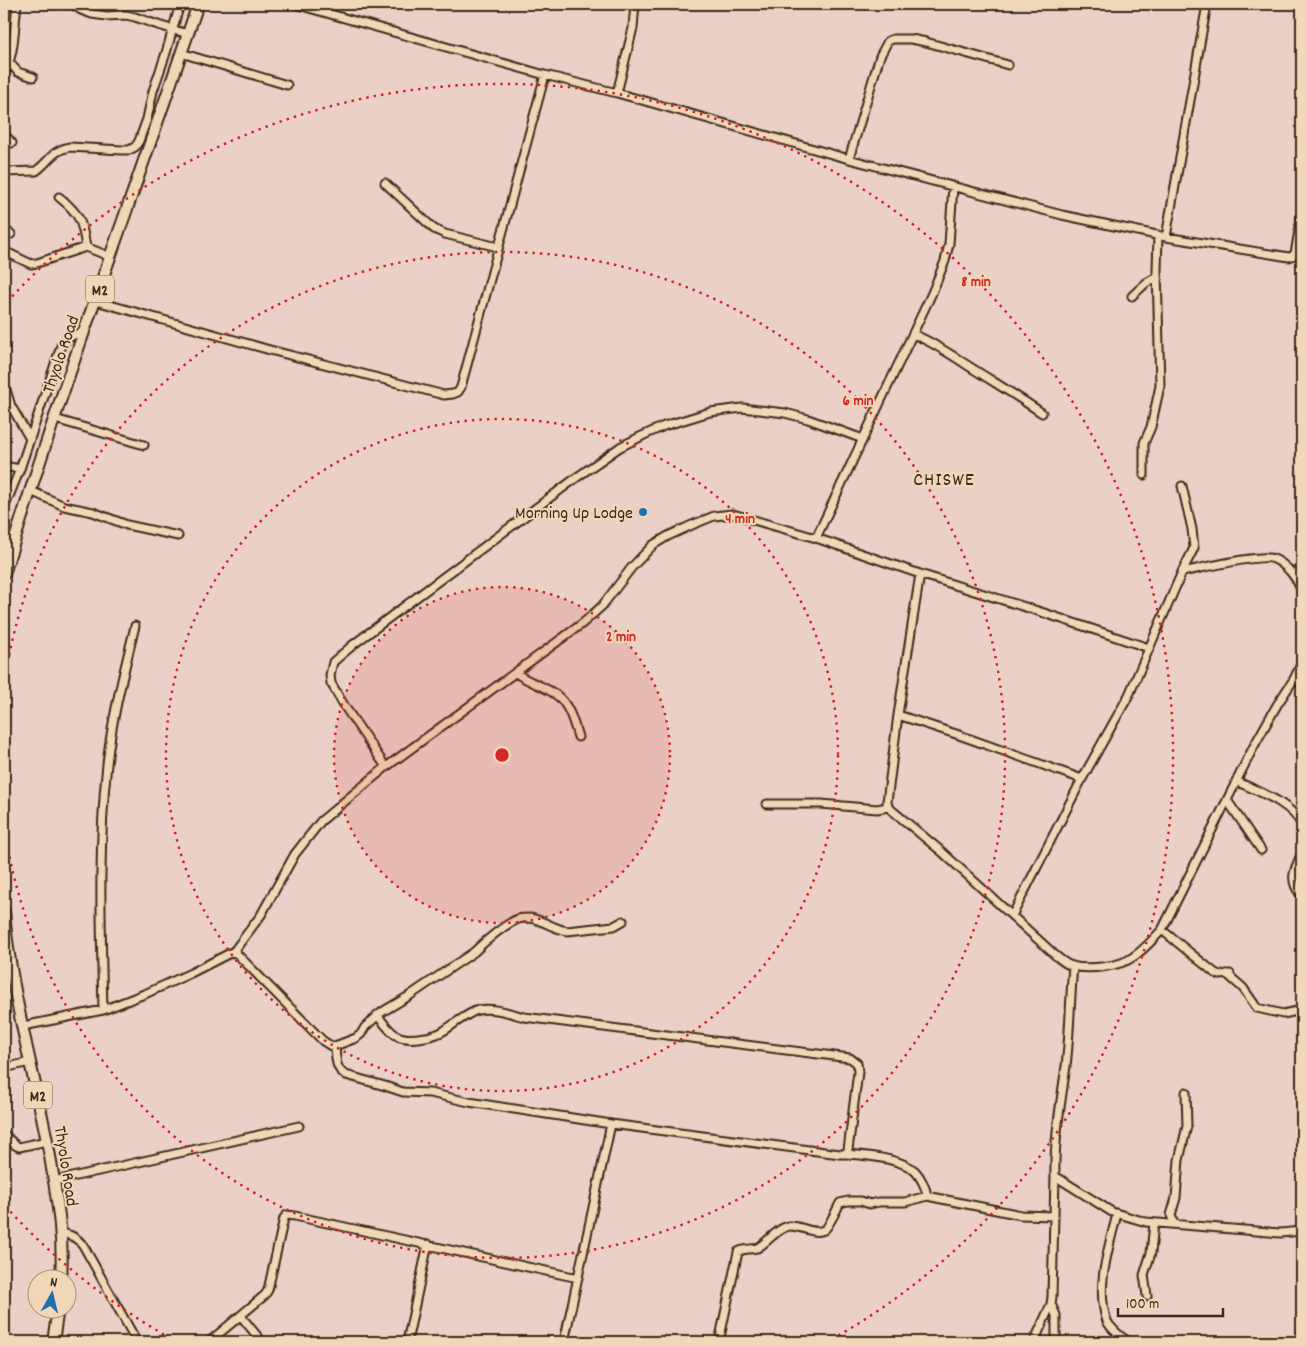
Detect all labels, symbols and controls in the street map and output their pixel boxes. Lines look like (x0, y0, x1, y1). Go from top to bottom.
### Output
text: 8 min (961, 272, 991, 294)
road number: M2 (86, 276, 114, 302)
street label: Thyolo Road (37, 313, 87, 397)
text: 6 min (843, 391, 873, 413)
district label: CHISWE (913, 467, 975, 495)
place label: Morning Up Lodge (515, 502, 633, 527)
marker: Morning Up Lodge (637, 506, 649, 518)
text: 4 min (725, 509, 755, 531)
text: 2 min (606, 627, 636, 649)
centre of rings (493, 746, 511, 764)
road number: M2 (24, 1082, 52, 1108)
street label: Thyolo Road (46, 1125, 83, 1208)
north arrow (28, 1268, 78, 1318)
text: N (49, 1273, 58, 1294)
scale bar (1118, 1286, 1224, 1318)
text: 100 m (1126, 1294, 1159, 1316)

